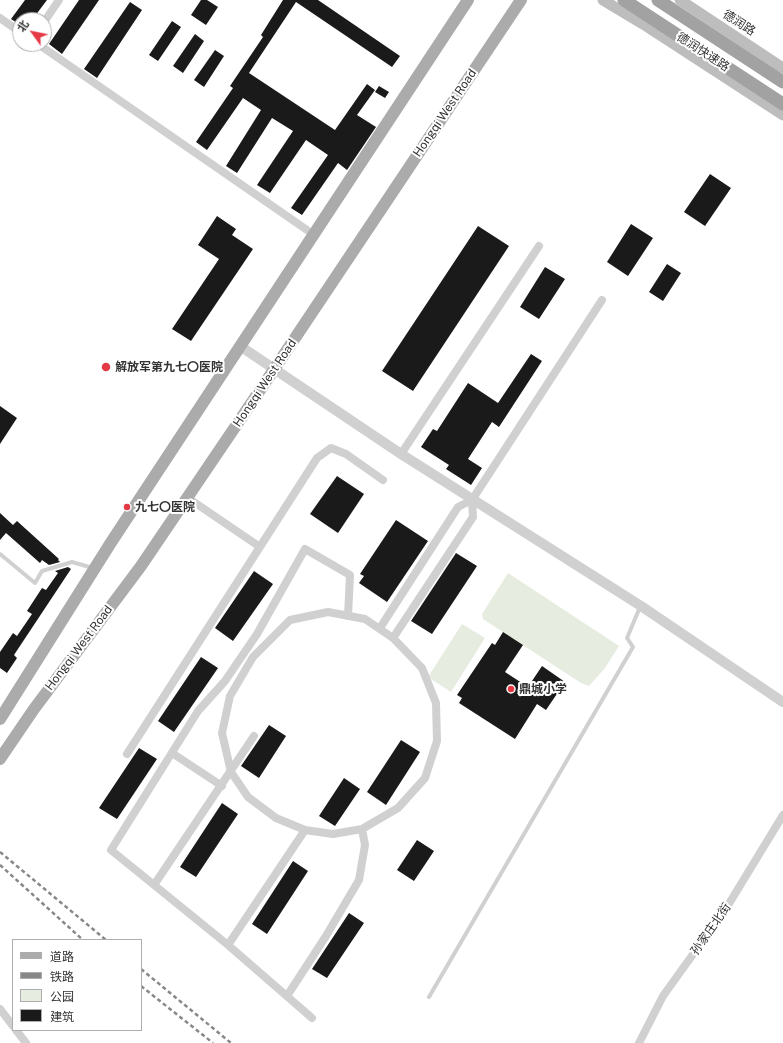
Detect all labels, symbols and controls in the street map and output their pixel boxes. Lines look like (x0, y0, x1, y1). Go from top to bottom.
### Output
street label: 德润路 (720, 7, 758, 39)
north arrow (12, 12, 52, 52)
text: 北 (15, 18, 31, 34)
street label: 德润快速路 (674, 30, 732, 74)
street label: Hongqi West Road (410, 66, 480, 160)
street label: Hongqi West Road (230, 336, 300, 430)
place label: 解放军第九七〇医院 (115, 360, 223, 374)
marker: 解放军第九七〇医院 (100, 361, 112, 373)
place label: 九七〇医院 (135, 500, 195, 514)
marker: 九七〇医院 (122, 502, 132, 512)
street label: Hongqi West Road (42, 603, 116, 693)
place label: 鼎城小学 (519, 682, 567, 696)
marker: 鼎城小学 (506, 684, 516, 694)
street label: 孙家庄北街 (688, 900, 734, 958)
legend (12, 939, 142, 1031)
text: 道路 (50, 950, 74, 964)
text: 铁路 (50, 970, 74, 984)
text: 公园 (50, 990, 74, 1004)
text: 建筑 (50, 1010, 74, 1024)

